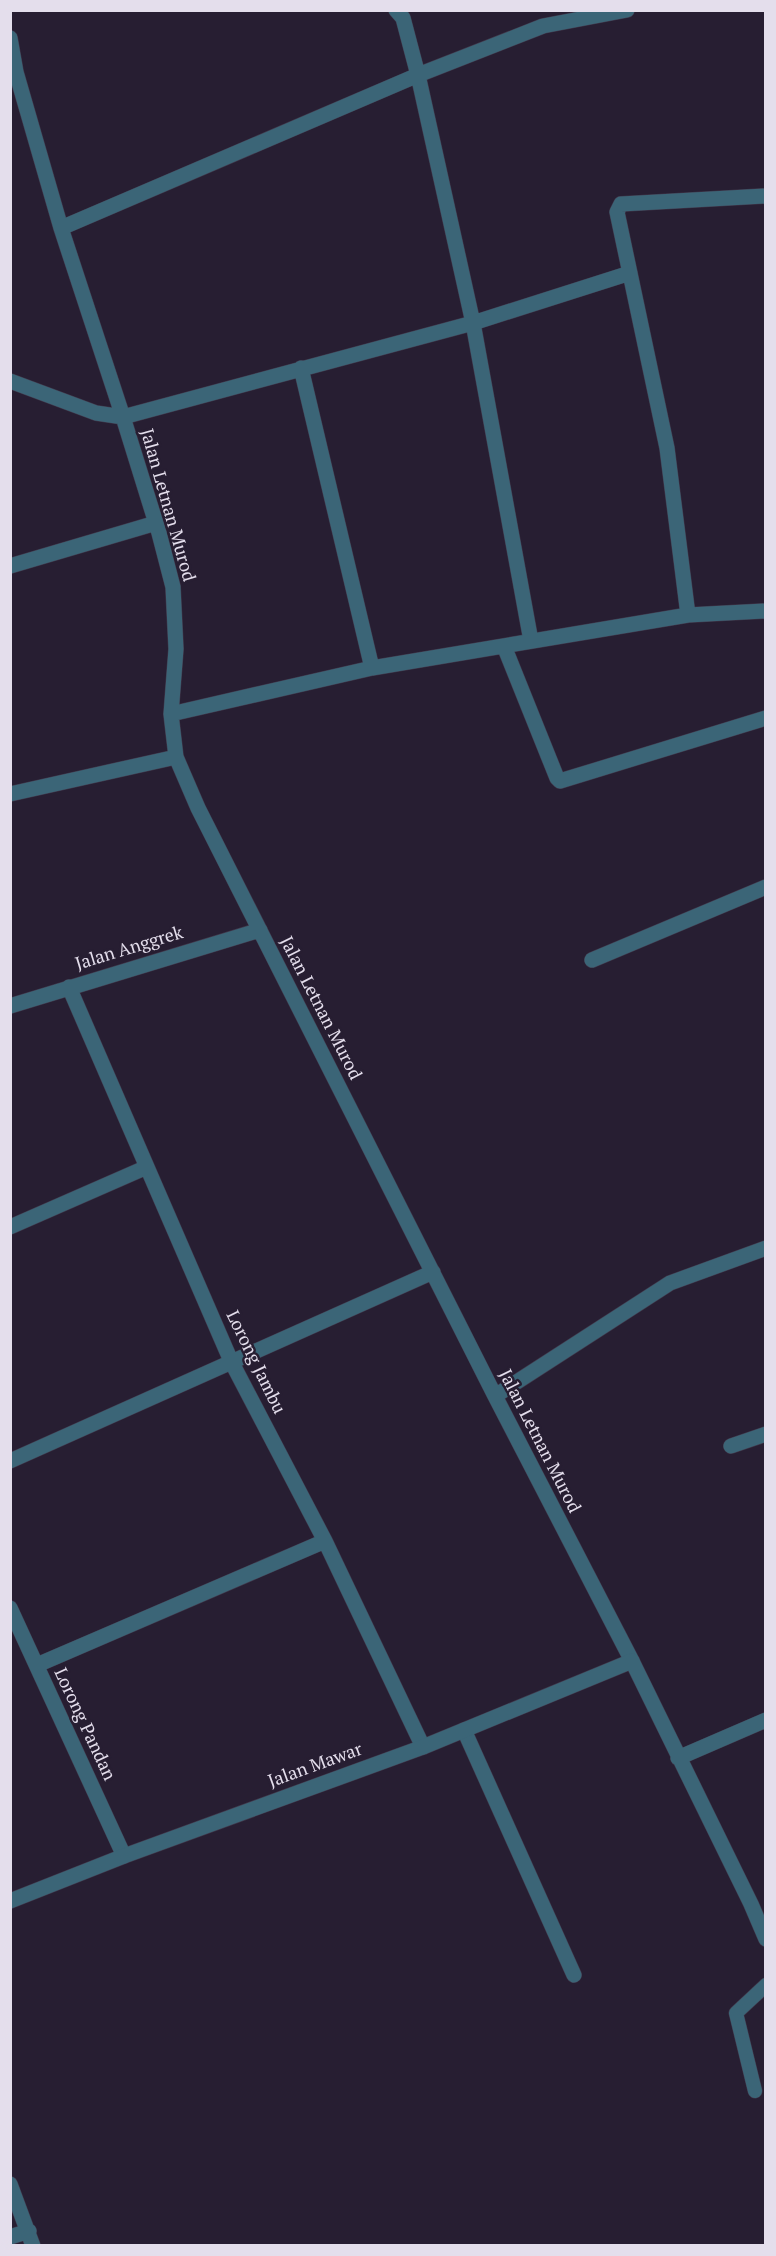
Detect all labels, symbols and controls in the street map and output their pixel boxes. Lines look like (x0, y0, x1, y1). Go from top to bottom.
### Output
street label: Jalan Letnan Murod (136, 425, 202, 584)
street label: Jalan Anggrek (72, 919, 186, 975)
street label: Jalan Letnan Murod (275, 932, 368, 1083)
street label: Lorong Jambu (222, 1306, 292, 1417)
street label: Jalan Letnan Murod (494, 1365, 587, 1516)
street label: Lorong Pandan (49, 1663, 123, 1784)
street label: Jalan Mawar (264, 1736, 365, 1792)

